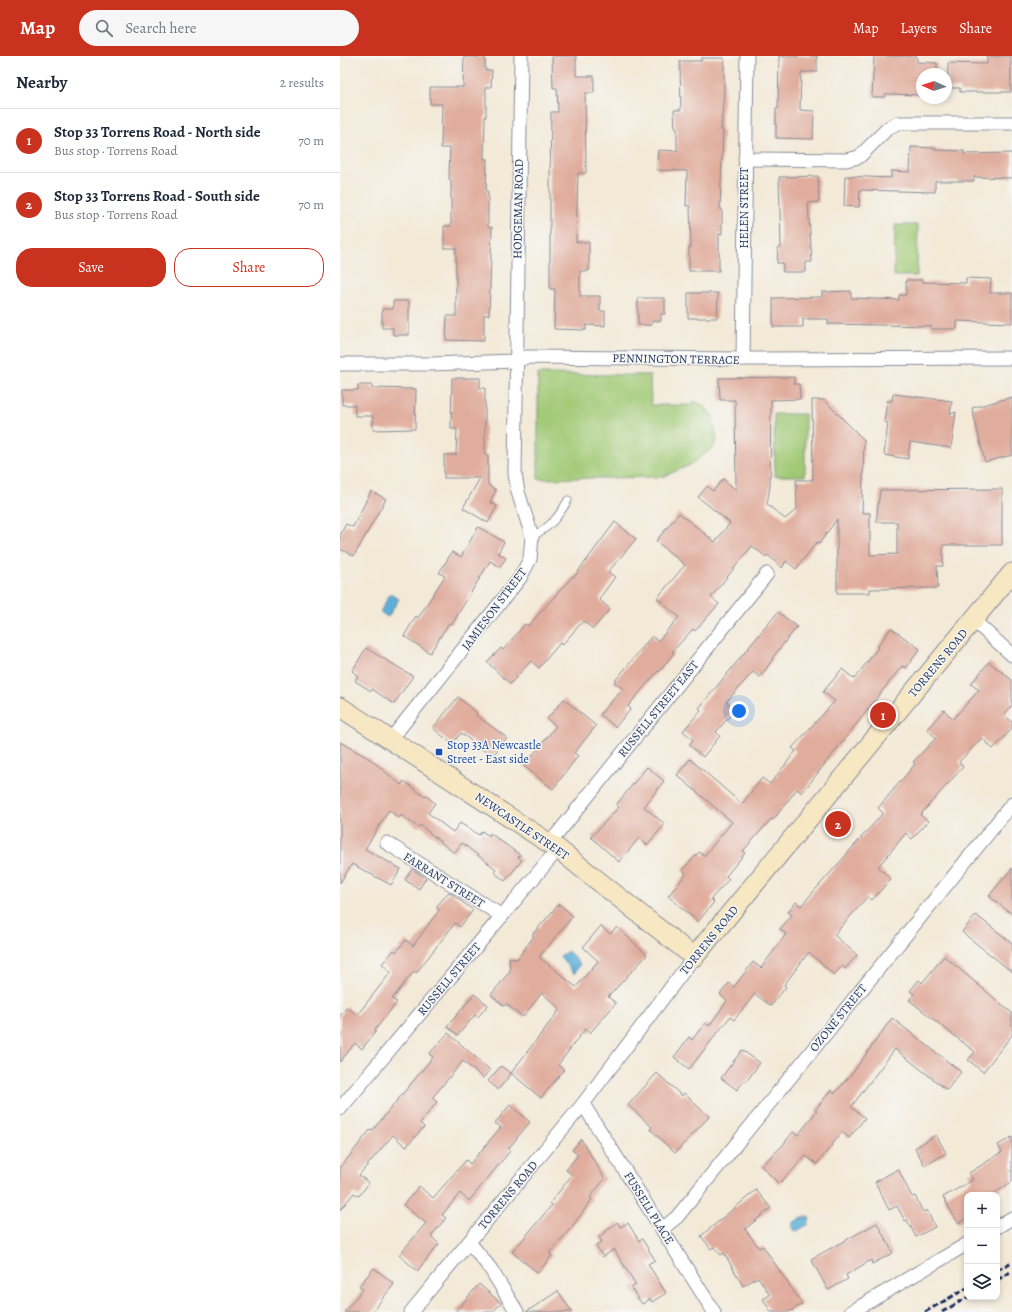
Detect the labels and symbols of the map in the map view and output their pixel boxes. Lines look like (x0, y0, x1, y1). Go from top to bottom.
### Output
north arrow (916, 68, 952, 104)
street label: HODGEMAN ROAD (509, 159, 527, 259)
street label: HELEN STREET (736, 167, 752, 249)
street label: PENNINGTON TERRACE (612, 350, 740, 368)
street label: JAMIESON STREET (458, 564, 530, 653)
street label: TORRENS ROAD (905, 625, 971, 701)
street label: RUSSELL STREET EAST (614, 657, 702, 761)
pin: 1 (870, 700, 896, 730)
your location (729, 701, 749, 721)
place label: Stop 33A Newcastle Street - East side (447, 737, 541, 767)
marker: Stop 33A Newcastle Street - East side (434, 747, 444, 757)
street label: NEWCASTLE STREET (472, 789, 573, 864)
pin: 2 (825, 809, 851, 839)
street label: FARRANT STREET (400, 849, 488, 912)
street label: TORRENS ROAD (676, 902, 742, 978)
street label: RUSSELL STREET (414, 939, 484, 1019)
street label: OZONE STREET (806, 981, 870, 1055)
street label: TORRENS ROAD (475, 1157, 541, 1233)
street label: FUSSELL PLACE (620, 1169, 678, 1247)

